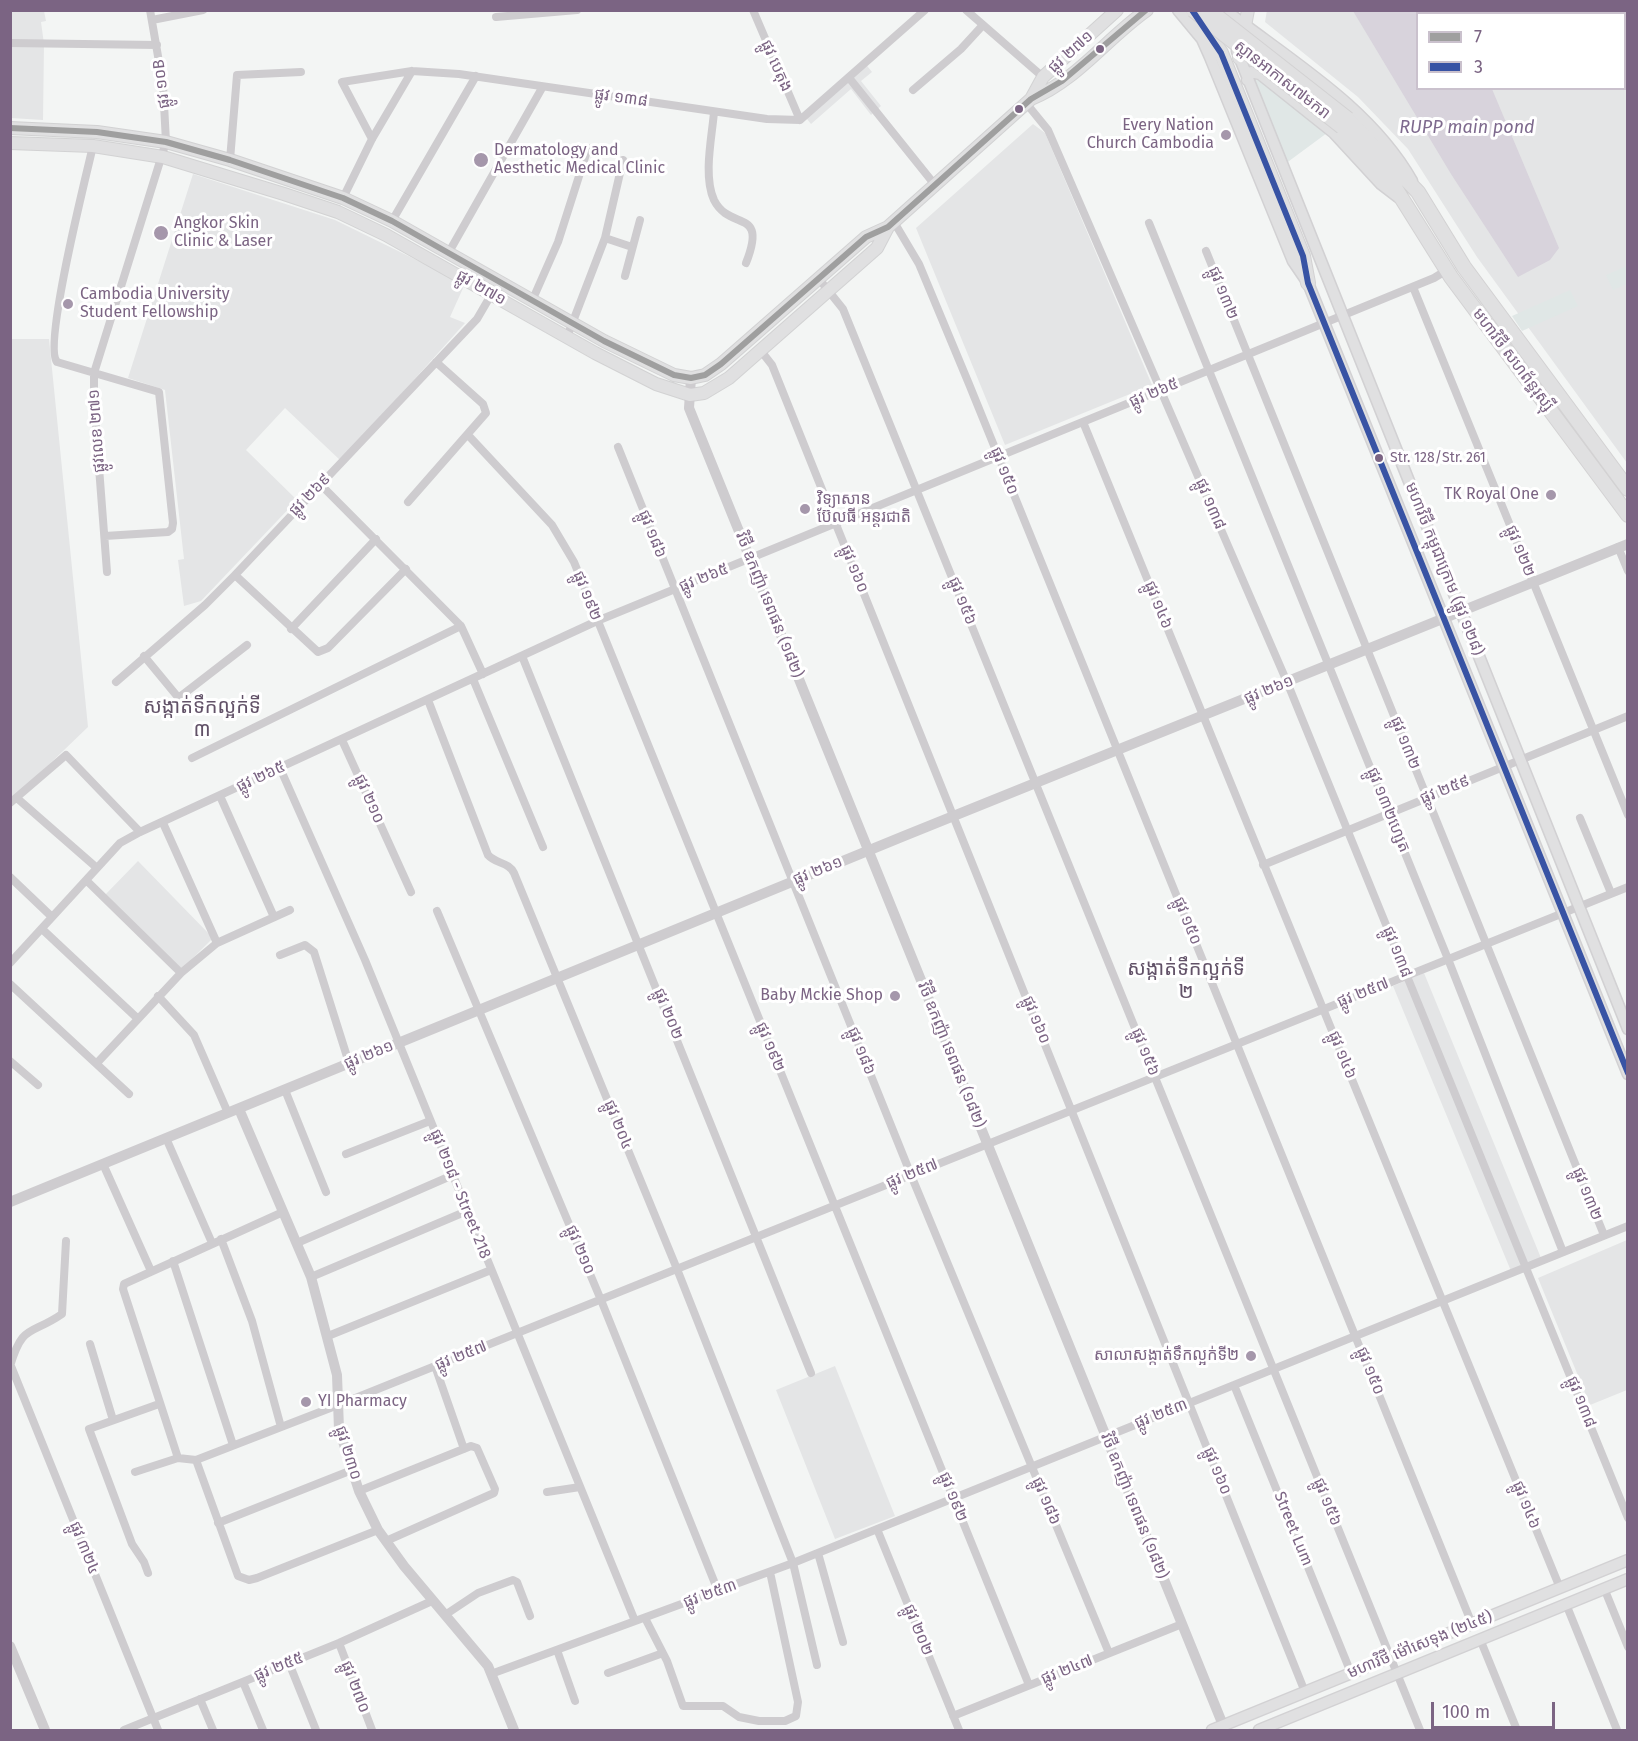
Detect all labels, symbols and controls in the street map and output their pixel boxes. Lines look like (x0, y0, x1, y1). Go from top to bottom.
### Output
legend (1416, 12, 1626, 90)
text: 7 (1474, 26, 1482, 48)
street label: ផ្លូវ ២៧១ (1044, 27, 1098, 77)
street label: ស្ពានអាកាស៧មករា (1230, 36, 1334, 124)
street label: ផ្លូវ បេតុង (756, 37, 796, 95)
unlabelled marker (1094, 43, 1106, 55)
text: 3 (1474, 56, 1483, 78)
street label: ផ្លូវ ១០B (149, 58, 175, 110)
street label: ផ្លូវ ១៣៨ (593, 85, 649, 111)
unlabelled marker (1013, 103, 1025, 115)
place label: Every Nation Church Cambodia (1087, 116, 1214, 154)
water label: RUPP main pond (1399, 117, 1535, 139)
marker: Every Nation Church Cambodia (1219, 128, 1233, 142)
place label: Dermatology and Aesthetic Medical Clinic (494, 141, 665, 179)
marker: Dermatology and Aesthetic Medical Clinic (472, 151, 490, 169)
place label: Angkor Skin Clinic & Laser (174, 214, 272, 252)
marker: Angkor Skin Clinic & Laser (152, 224, 170, 242)
street label: ផ្លូវ ១៣២ (1204, 264, 1242, 322)
street label: ផ្លូវ ២៧១ (453, 266, 509, 310)
place label: Cambodia University Student Fellowship (80, 285, 230, 323)
marker: Cambodia University Student Fellowship (61, 297, 75, 311)
street label: មហាវិថី សហព័ន្ធរុស្ស៊ី (1468, 305, 1558, 415)
street label: ផ្លូវ ២៦៥ (1126, 374, 1182, 412)
street label: ផ្លូវលេខ ២៧១ (84, 388, 110, 474)
street label: ផ្លូវ ១៥០ (986, 444, 1022, 498)
place label: Str. 128/Str. 261 (1390, 450, 1486, 466)
marker: Str. 128/Str. 261 (1373, 452, 1385, 464)
street label: ផ្លូវ ២៦៩ (285, 470, 335, 520)
street label: ផ្លូវ ១៣៨ (1191, 476, 1229, 532)
street label: មហាវិថី កម្ពុជាក្រោម (ផ្លូវ ១២៨) (1400, 480, 1488, 658)
place label: TK Royal One (1444, 485, 1539, 505)
marker: TK Royal One (1544, 488, 1558, 502)
place label: វិទ្យាស្ថាន ប៊ែលធី អន្ដរជាតិ (817, 490, 911, 528)
marker: វិទ្យាស្ថាន ប៊ែលធី អន្ដរជាតិ (798, 502, 812, 516)
street label: ផ្លូវ ១៨៦ (634, 507, 670, 561)
street label: ផ្លូវ ១២២ (1501, 522, 1539, 580)
street label: វិថី ឧកញ៉ា ទេពផន (១៨២) (731, 529, 807, 681)
street label: ផ្លូវ ១៦០ (836, 542, 872, 596)
street label: ផ្លូវ ២៦៥ (676, 559, 732, 597)
street label: ផ្លូវ ១៩២ (568, 568, 606, 624)
street label: ផ្លូវ ១៥៦ (944, 574, 980, 628)
street label: ផ្លូវ ១៤៦ (1140, 578, 1176, 632)
street label: ផ្លូវ ២៦១ (1241, 671, 1297, 709)
district label: សង្កាត់ទឹកល្អក់ទី ៣ (143, 695, 261, 742)
street label: ផ្លូវ ១៣២ (1386, 714, 1424, 772)
street label: ផ្លូវ ២៦៥ (233, 757, 289, 797)
street label: ផ្លូវ ១៣២ហ្សេត (1362, 765, 1414, 855)
street label: ផ្លូវ ២១០ (350, 771, 388, 827)
street label: ផ្លូវ ២៥៩ (1417, 771, 1473, 809)
street label: ផ្លូវ ២៦១ (790, 852, 846, 890)
street label: ផ្លូវ ១៥០ (1169, 894, 1205, 948)
street label: ផ្លូវ ១៣៨ (1378, 924, 1416, 980)
district label: សង្កាត់ទឹកល្អក់ទី ២ (1127, 957, 1245, 1004)
street label: ផ្លូវ ២៥៧ (1334, 974, 1392, 1012)
street label: វិថី ឧកញ៉ា ទេពផន (១៨២) (913, 979, 989, 1131)
street label: ផ្លូវ ២០២ (649, 985, 687, 1043)
place label: Baby Mckie Shop (760, 986, 883, 1006)
marker: Baby Mckie Shop (888, 989, 902, 1003)
street label: ផ្លូវ ១៦០ (1018, 993, 1054, 1047)
street label: ផ្លូវ ១៩២ (751, 1019, 789, 1075)
street label: ផ្លូវ ១៨៦ (843, 1024, 879, 1078)
street label: ផ្លូវ ១៥៦ (1127, 1025, 1163, 1079)
street label: ផ្លូវ ១៤៦ (1324, 1028, 1360, 1082)
street label: ផ្លូវ ២៦១ (341, 1036, 397, 1074)
street label: ផ្លូវ ២០៤ (599, 1097, 637, 1153)
street label: ផ្លូវ ២១៨ - Street 218 (425, 1127, 495, 1261)
street label: ផ្លូវ ២៥៧ (883, 1155, 941, 1193)
street label: ផ្លូវ ១៣២ (1568, 1165, 1606, 1223)
street label: ផ្លូវ ២១០ (561, 1222, 599, 1278)
street label: ផ្លូវ ២៥៧ (432, 1337, 490, 1375)
street label: ផ្លូវ ១៥០ (1352, 1344, 1388, 1398)
place label: សាលាសង្កាត់ទឹកល្អក់ទី២ (1094, 1346, 1239, 1366)
marker: សាលាសង្កាត់ទឹកល្អក់ទី២ (1244, 1349, 1258, 1363)
street label: ផ្លូវ ១៣៨ (1562, 1374, 1600, 1430)
place label: YI Pharmacy (318, 1392, 407, 1412)
marker: YI Pharmacy (299, 1395, 313, 1409)
street label: ផ្លូវ ២៥៣ (1132, 1395, 1190, 1433)
street label: ផ្លូវ ២៣០ (331, 1424, 365, 1482)
street label: វិថី ឧកញ៉ា ទេពផន (១៨២) (1096, 1430, 1172, 1582)
street label: ផ្លូវ ១៦០ (1199, 1444, 1235, 1498)
street label: ផ្លូវ ១៩២ (934, 1469, 972, 1525)
street label: ផ្លូវ ១៨៦ (1027, 1474, 1065, 1528)
street label: ផ្លូវ ១៥៦ (1309, 1475, 1345, 1529)
street label: ផ្លូវ ១៤៦ (1508, 1478, 1544, 1532)
street label: Street Lum (1269, 1489, 1317, 1569)
street label: ផ្លូវ ៣២៤ (65, 1519, 103, 1577)
street label: ផ្លូវ ២៥៣ (681, 1575, 739, 1613)
street label: ផ្លូវ ២០២ (899, 1601, 937, 1659)
street label: មហាវិថី ម៉ៅសេទុង (២៤៥) (1345, 1607, 1495, 1683)
street label: ផ្លូវ ២៥៥ (251, 1648, 307, 1686)
street label: ផ្លូវ ២៤៧ (1038, 1651, 1096, 1689)
street label: ផ្លូវ ២៧០ (336, 1658, 374, 1716)
scale bar (1434, 1690, 1558, 1728)
text: 100 m (1442, 1701, 1490, 1723)

